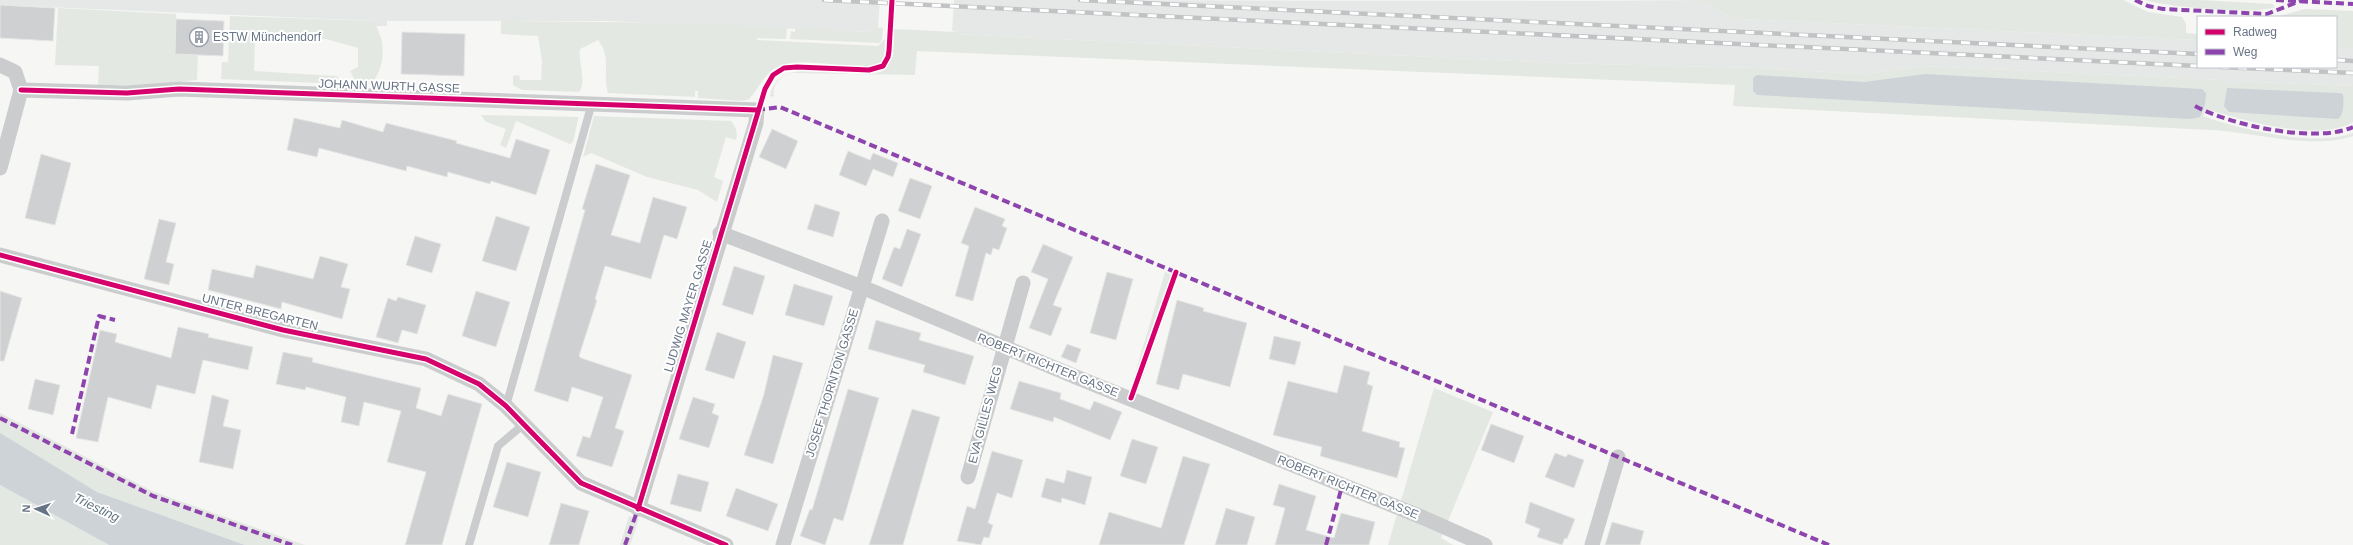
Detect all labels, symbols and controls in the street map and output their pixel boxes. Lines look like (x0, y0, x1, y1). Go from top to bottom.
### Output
legend (2197, 16, 2337, 68)
text: Radweg (2233, 25, 2277, 39)
building icon: ESTW Münchendorf (188, 26, 210, 48)
place label: ESTW Münchendorf (213, 30, 322, 44)
text: Weg (2233, 45, 2257, 59)
street label: JOHANN WURTH GASSE (318, 77, 460, 95)
street label: LUDWIG MAYER GASSE (661, 238, 715, 374)
street label: UNTER BREGARTEN (201, 291, 319, 333)
street label: JOSEF THORNTON GASSE (803, 307, 861, 459)
street label: ROBERT RICHTER GASSE (975, 330, 1121, 400)
street label: EVA GILLES WEG (965, 365, 1005, 465)
street label: ROBERT RICHTER GASSE (1275, 452, 1421, 522)
north arrow (16, 489, 56, 529)
water label: Triesting (72, 490, 123, 525)
text: N (20, 504, 32, 513)

